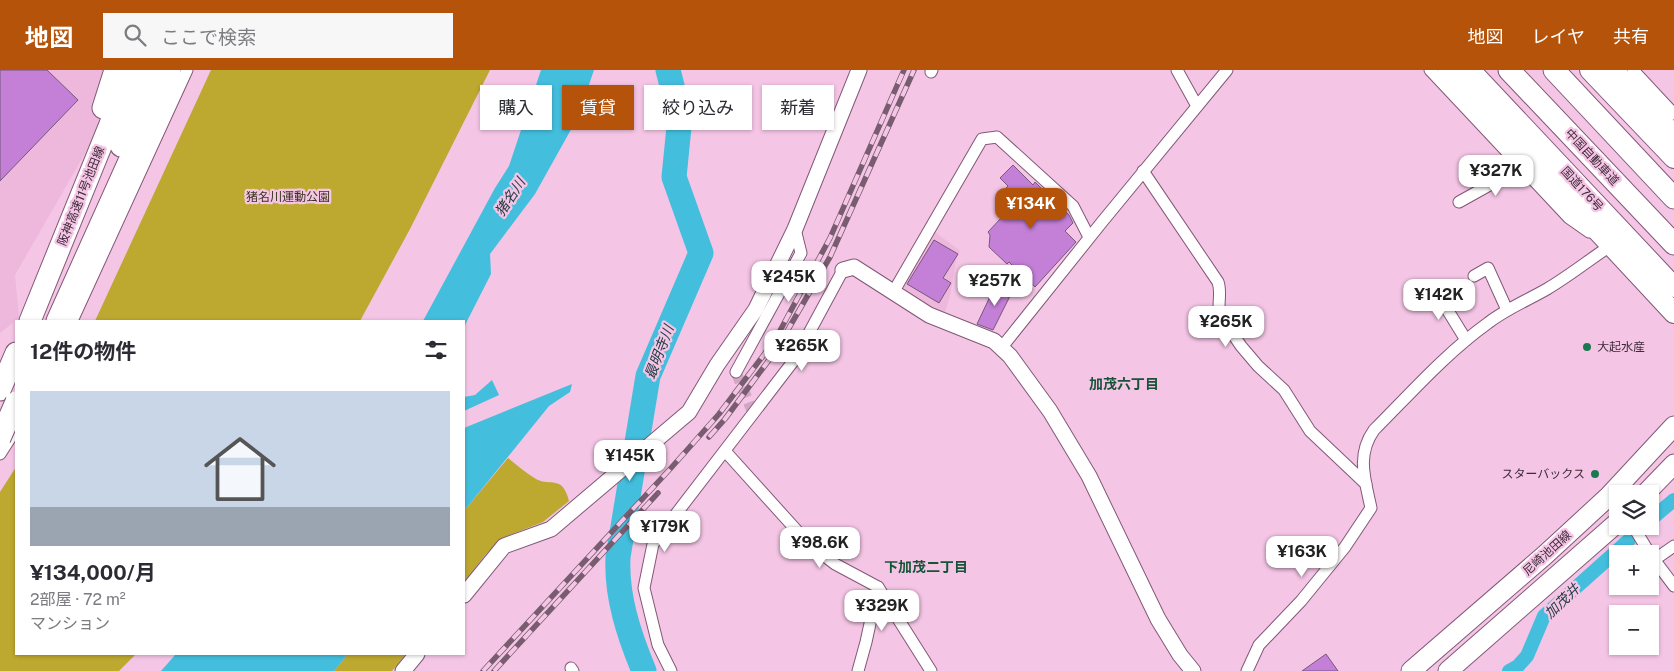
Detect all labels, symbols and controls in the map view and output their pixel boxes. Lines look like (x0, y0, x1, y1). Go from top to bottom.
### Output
search box (103, 13, 453, 58)
icon: search (121, 21, 149, 49)
text: 地図 (25, 23, 73, 51)
text: ここで検索 (161, 26, 256, 48)
text: 地図 (1468, 26, 1504, 47)
text: レイヤ (1532, 26, 1585, 47)
text: 共有 (1613, 26, 1649, 47)
chip: 購入 (480, 85, 552, 130)
chip: 賃貸 (562, 85, 634, 130)
chip: 絞り込み (644, 85, 752, 130)
chip: 新着 (762, 85, 834, 130)
street label: 中国自動車道 (1562, 126, 1622, 188)
street label: 阪神高速11号池田線 (55, 144, 107, 248)
pin: ¥327K (1461, 154, 1531, 197)
text: ¥327K (1470, 161, 1522, 180)
street label: 国道176号 (1558, 164, 1606, 214)
water label: 猪名川 (492, 173, 529, 219)
pin: ¥134K (996, 188, 1066, 230)
park label: 猪名川運動公園 (246, 190, 330, 204)
text: ¥134K (1006, 194, 1056, 213)
pin: ¥245K (754, 260, 824, 303)
pin: ¥257K (960, 264, 1030, 307)
text: ¥245K (762, 267, 816, 286)
text: ¥257K (969, 271, 1022, 290)
pin: ¥142K (1404, 278, 1474, 321)
text: ¥142K (1414, 285, 1464, 304)
pin: ¥265K (1191, 306, 1261, 348)
text: ¥265K (1199, 312, 1253, 331)
water label: 最明寺川 (641, 321, 677, 381)
pin: ¥265K (767, 330, 837, 372)
icon: filters (422, 336, 450, 364)
text: ¥265K (775, 336, 829, 355)
text: 12件の物件 (30, 339, 136, 364)
place label: 大起水産 (1597, 340, 1645, 354)
marker: 大起水産 (1581, 341, 1593, 353)
district label: 加茂六丁目 (1089, 376, 1159, 392)
icon: home (195, 424, 285, 514)
pin: ¥145K (595, 440, 665, 482)
text: ¥145K (605, 446, 655, 465)
place label: スターバックス (1501, 467, 1585, 481)
marker: スターバックス (1589, 468, 1601, 480)
map controls (1609, 485, 1659, 655)
button: layers (1609, 485, 1659, 535)
pin: ¥179K (630, 510, 700, 553)
text: ¥179K (640, 517, 690, 536)
pin: ¥98.6K (779, 526, 861, 569)
street label: 尼崎池田線 (1520, 528, 1574, 578)
text: ¥98.6K (791, 533, 849, 552)
pin: ¥163K (1267, 536, 1337, 578)
text: ¥163K (1277, 542, 1327, 561)
button: + (1609, 545, 1659, 595)
district label: 下加茂二丁目 (884, 559, 968, 575)
text: ¥134,000/月 (30, 560, 156, 585)
water label: 加茂井 (1541, 579, 1584, 621)
text: 2部屋 · 72 m² (30, 590, 126, 609)
pin: ¥329K (847, 590, 917, 632)
text: ¥329K (855, 596, 909, 615)
button: − (1609, 605, 1659, 655)
text: マンション (30, 614, 110, 633)

